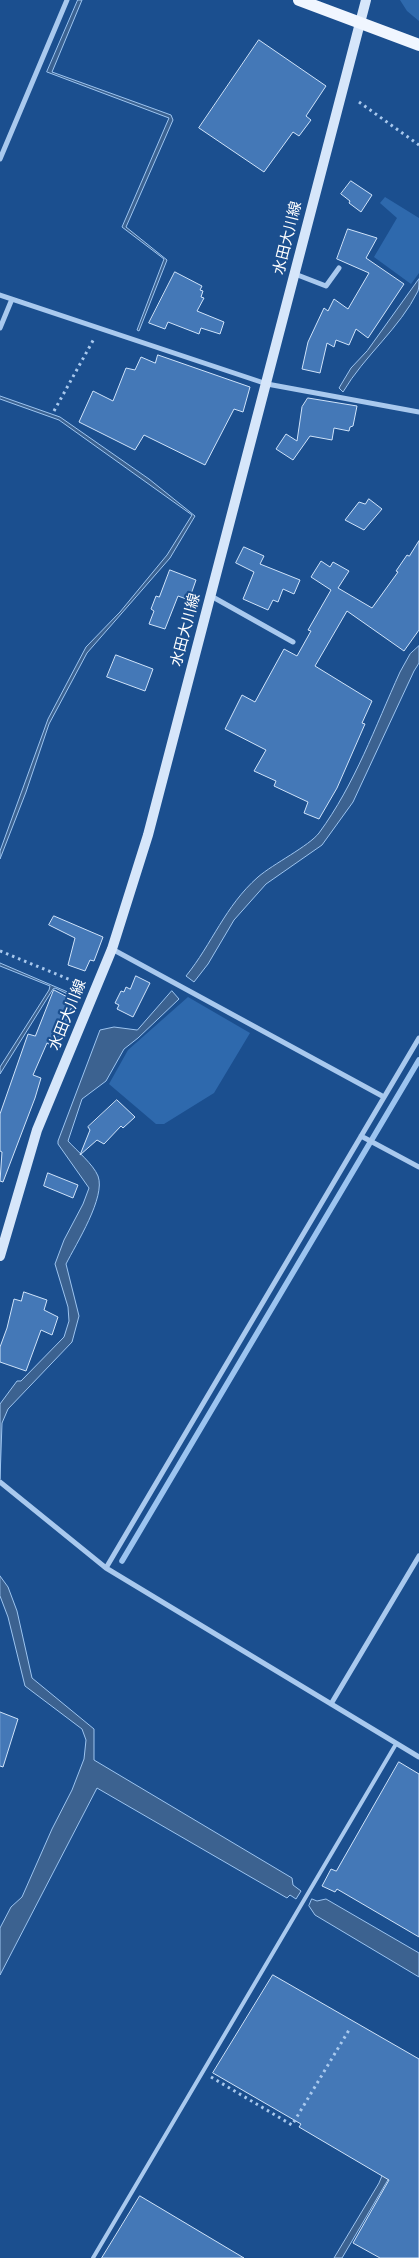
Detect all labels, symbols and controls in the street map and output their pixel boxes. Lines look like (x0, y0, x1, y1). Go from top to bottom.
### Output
street label: 水田大川線 (270, 199, 306, 277)
street label: 水田大川線 (168, 591, 204, 669)
street label: 水田大川線 (46, 977, 90, 1053)

